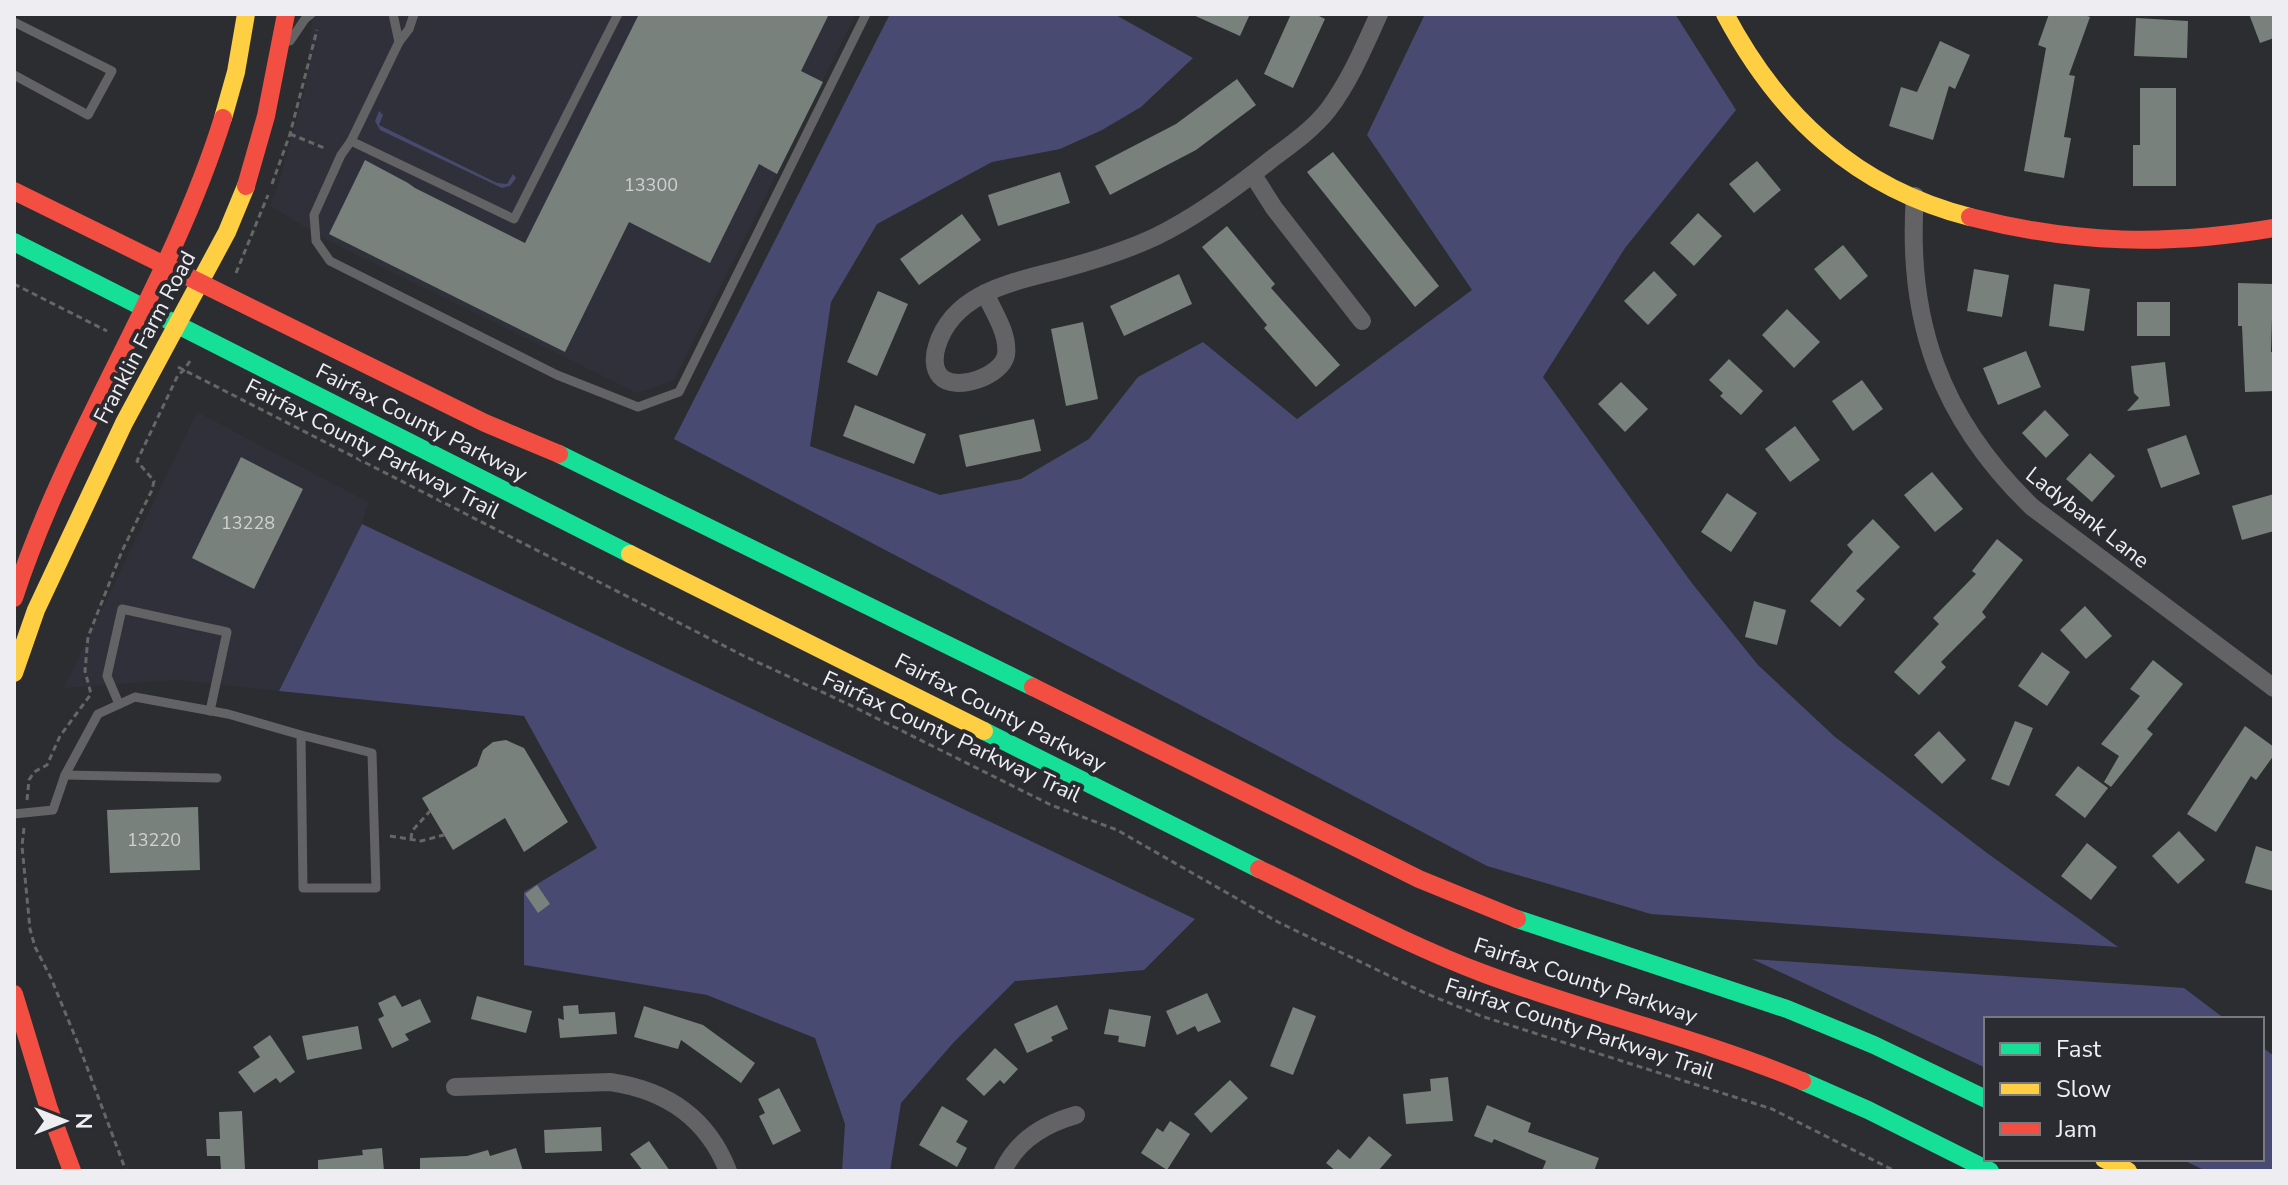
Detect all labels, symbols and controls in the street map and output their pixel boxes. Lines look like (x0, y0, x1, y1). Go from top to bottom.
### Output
house number: 13300 (624, 173, 678, 197)
street label: Franklin Farm Road (87, 246, 203, 429)
street label: Fairfax County Parkway (311, 357, 533, 490)
street label: Fairfax County Parkway Trail (240, 372, 505, 526)
street label: Ladybank Lane (2019, 460, 2155, 576)
house number: 13228 (221, 511, 275, 535)
street label: Fairfax County Parkway (890, 647, 1112, 780)
street label: Fairfax County Parkway Trail (818, 664, 1086, 810)
house number: 13220 (127, 828, 181, 852)
street label: Fairfax County Parkway (1470, 931, 1702, 1032)
street label: Fairfax County Parkway Trail (1441, 971, 1719, 1087)
legend (1984, 1017, 2264, 1161)
text: Fast (2056, 1033, 2102, 1065)
text: Slow (2056, 1073, 2111, 1105)
north arrow (24, 1081, 104, 1161)
text: N (68, 1113, 98, 1129)
text: Jam (2055, 1113, 2097, 1145)

